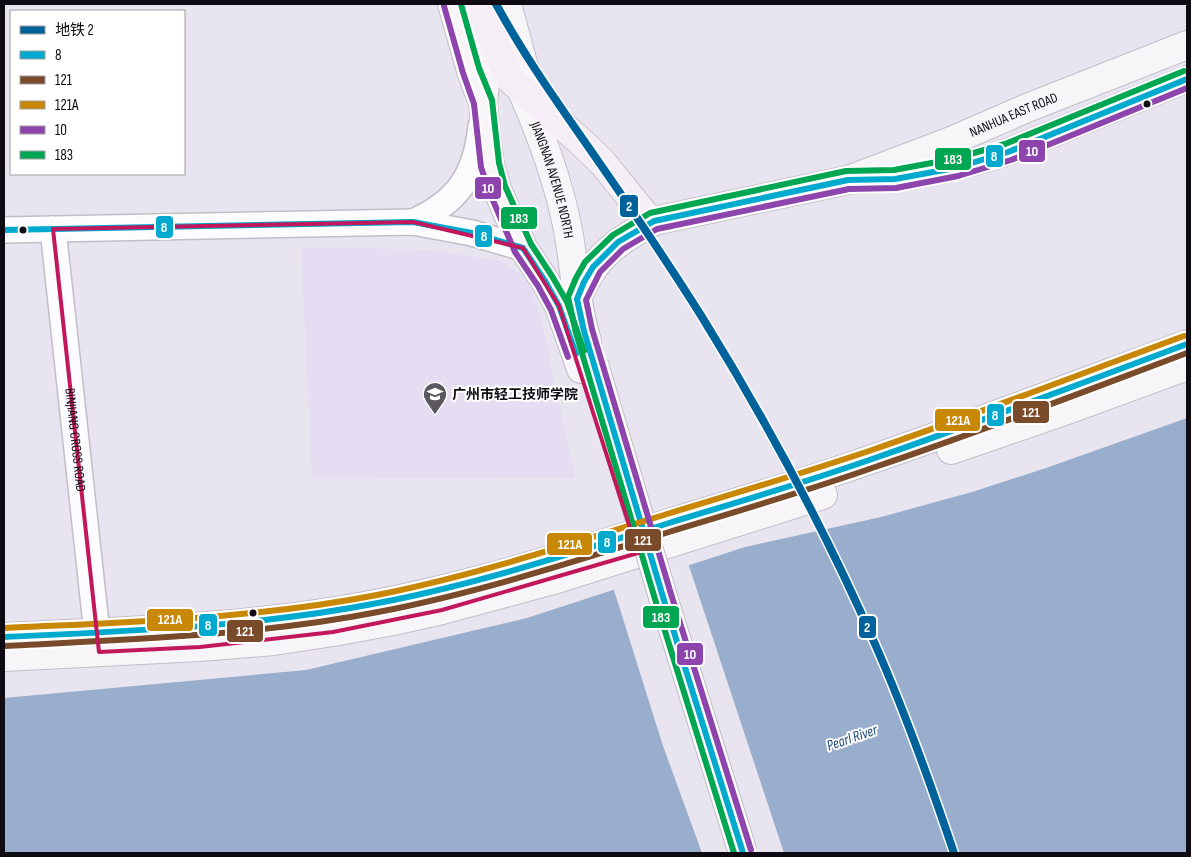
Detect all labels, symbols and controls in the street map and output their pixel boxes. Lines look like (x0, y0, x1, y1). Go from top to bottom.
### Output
legend (10, 10, 185, 175)
text: 地铁 2 (55, 21, 94, 40)
text: 8 (55, 46, 62, 65)
text: 121 (55, 71, 73, 90)
street label: NANHUA EAST ROAD (967, 88, 1060, 141)
text: 121A (55, 96, 79, 115)
unlabelled marker (1142, 99, 1152, 109)
street label: JIANGNAN AVENUE NORTH (527, 118, 578, 240)
text: 10 (55, 121, 67, 140)
line badge: 10 (1018, 139, 1046, 163)
text: 10 (1026, 143, 1038, 160)
line badge: 8 (985, 144, 1004, 168)
text: 183 (55, 146, 73, 165)
line badge: 183 (934, 147, 972, 171)
text: 8 (991, 148, 998, 165)
text: 183 (944, 151, 962, 168)
line badge: 10 (474, 176, 502, 200)
text: 10 (482, 180, 494, 197)
line badge: 2 (619, 194, 639, 218)
text: 2 (626, 198, 632, 215)
line badge: 183 (500, 206, 538, 230)
text: 183 (510, 210, 528, 227)
line badge: 8 (155, 215, 174, 239)
text: 8 (161, 219, 168, 236)
line badge: 8 (474, 224, 493, 248)
unlabelled marker (18, 225, 28, 235)
text: 8 (481, 228, 488, 245)
school or university icon: 广州市轻工技师学院 (422, 381, 448, 415)
place label: 广州市轻工技师学院 (452, 386, 578, 403)
street label: BINJIANG CROSS ROAD (62, 387, 90, 493)
line badge: 121 (1012, 400, 1050, 424)
line badge: 8 (986, 403, 1005, 427)
text: 121 (1022, 404, 1040, 421)
text: 8 (992, 407, 999, 424)
line badge: 121A (934, 408, 981, 432)
text: 121A (946, 412, 970, 429)
line badge: 121 (624, 528, 662, 552)
line badge: 8 (597, 530, 617, 554)
line badge: 121A (546, 532, 593, 556)
text: 121 (634, 532, 652, 549)
text: 8 (604, 534, 611, 551)
text: 121A (558, 536, 582, 553)
line badge: 183 (642, 605, 680, 629)
line badge: 121A (146, 608, 194, 632)
unlabelled marker (248, 608, 258, 618)
text: 183 (652, 609, 670, 626)
text: 121A (158, 611, 182, 628)
line badge: 8 (198, 613, 218, 637)
line badge: 2 (858, 615, 877, 639)
text: 8 (205, 617, 212, 634)
line badge: 121 (226, 619, 264, 643)
text: 2 (864, 619, 870, 636)
text: 121 (236, 623, 254, 640)
line badge: 10 (676, 642, 704, 666)
text: 10 (684, 646, 696, 663)
water label: Pearl River (824, 720, 881, 756)

